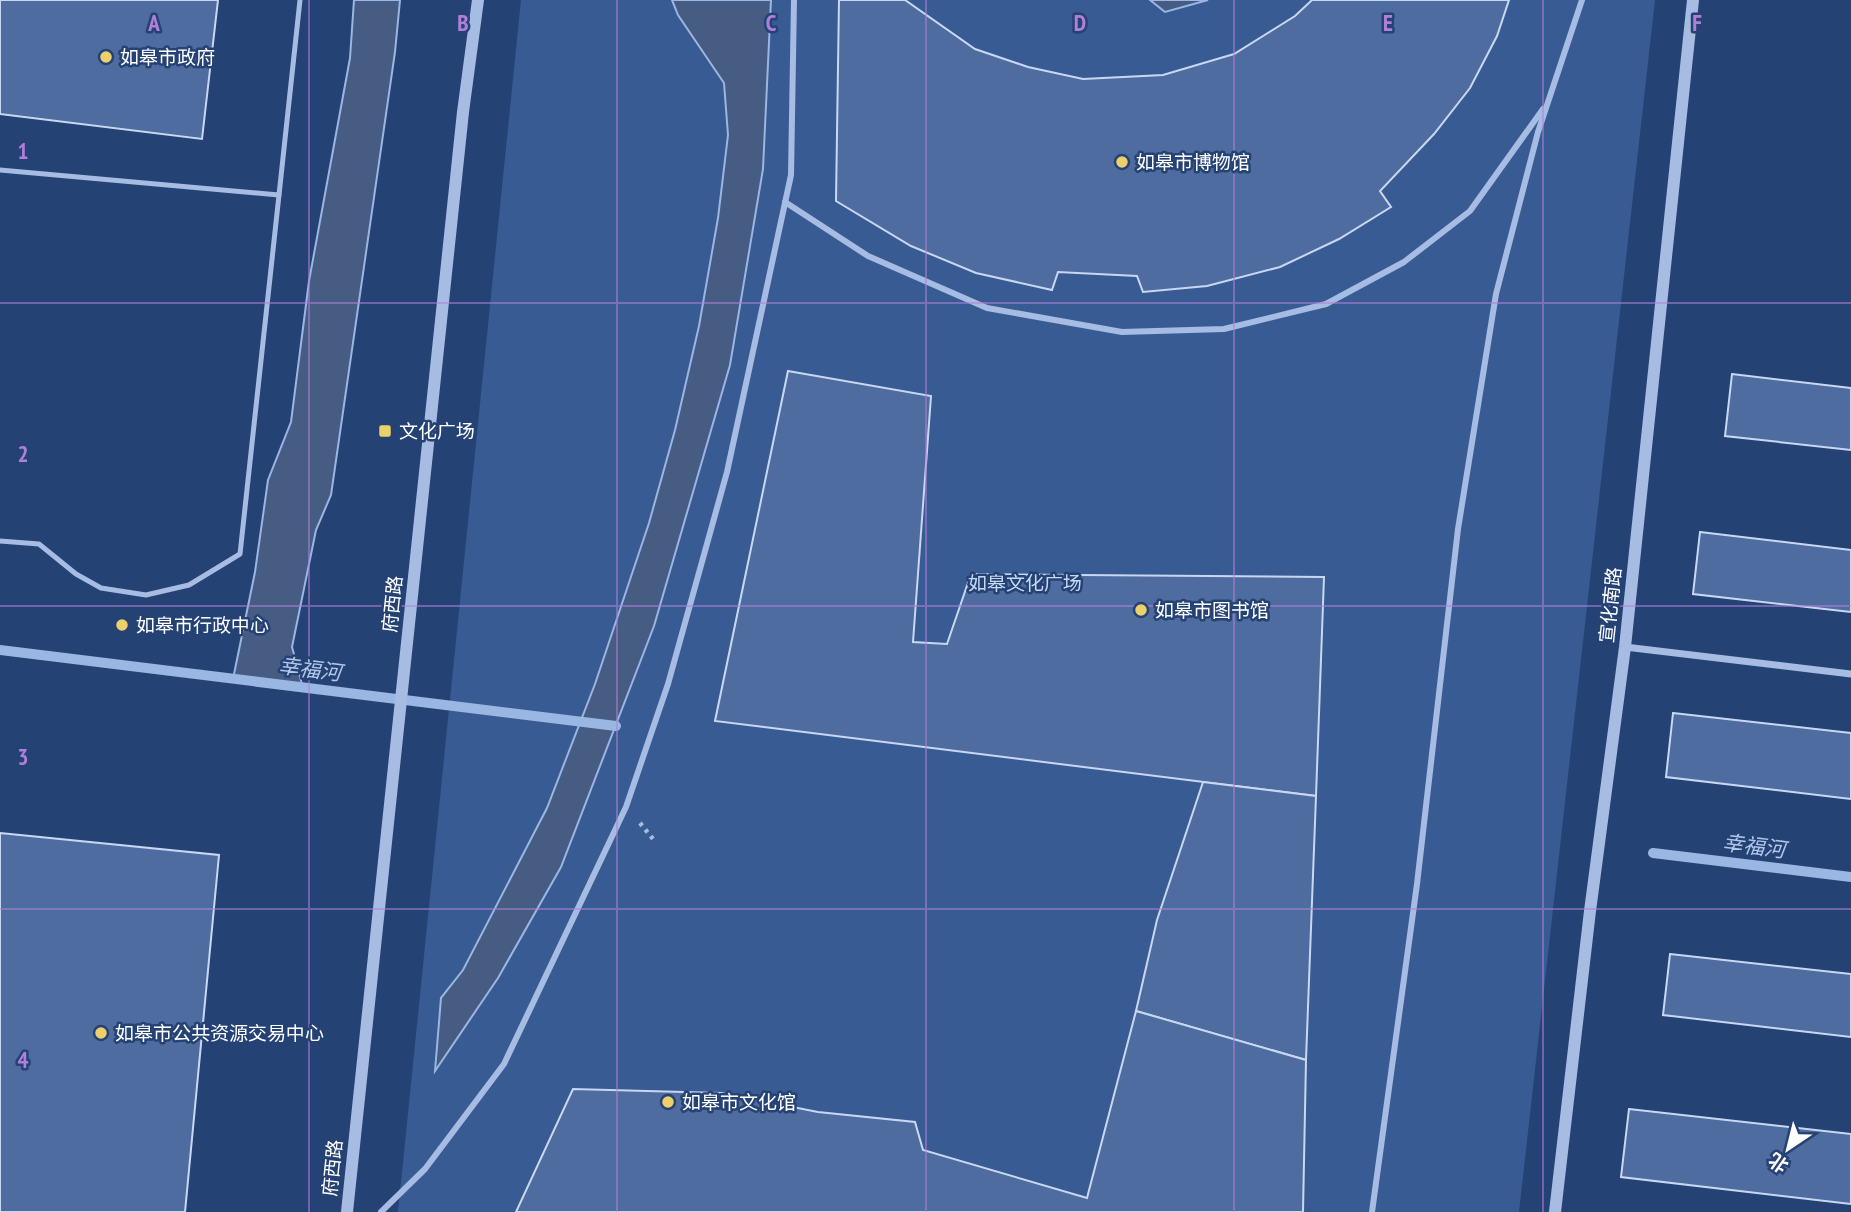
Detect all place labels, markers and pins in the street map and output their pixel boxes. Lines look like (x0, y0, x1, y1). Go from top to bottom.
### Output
place label: 如皋市政府 (120, 45, 215, 69)
marker: 如皋市政府 (98, 49, 114, 65)
place label: 如皋市博物馆 (1136, 150, 1250, 174)
marker: 如皋市博物馆 (1114, 154, 1130, 170)
place label: 文化广场 (399, 419, 475, 443)
marker: 文化广场 (377, 423, 393, 439)
place label: 如皋市图书馆 (1155, 598, 1269, 622)
marker: 如皋市图书馆 (1133, 602, 1149, 618)
place label: 如皋市行政中心 (136, 613, 269, 637)
marker: 如皋市行政中心 (114, 617, 130, 633)
place label: 如皋市公共资源交易中心 (115, 1021, 324, 1045)
marker: 如皋市公共资源交易中心 (93, 1025, 109, 1041)
place label: 如皋市文化馆 (682, 1090, 796, 1114)
marker: 如皋市文化馆 (660, 1094, 676, 1110)

